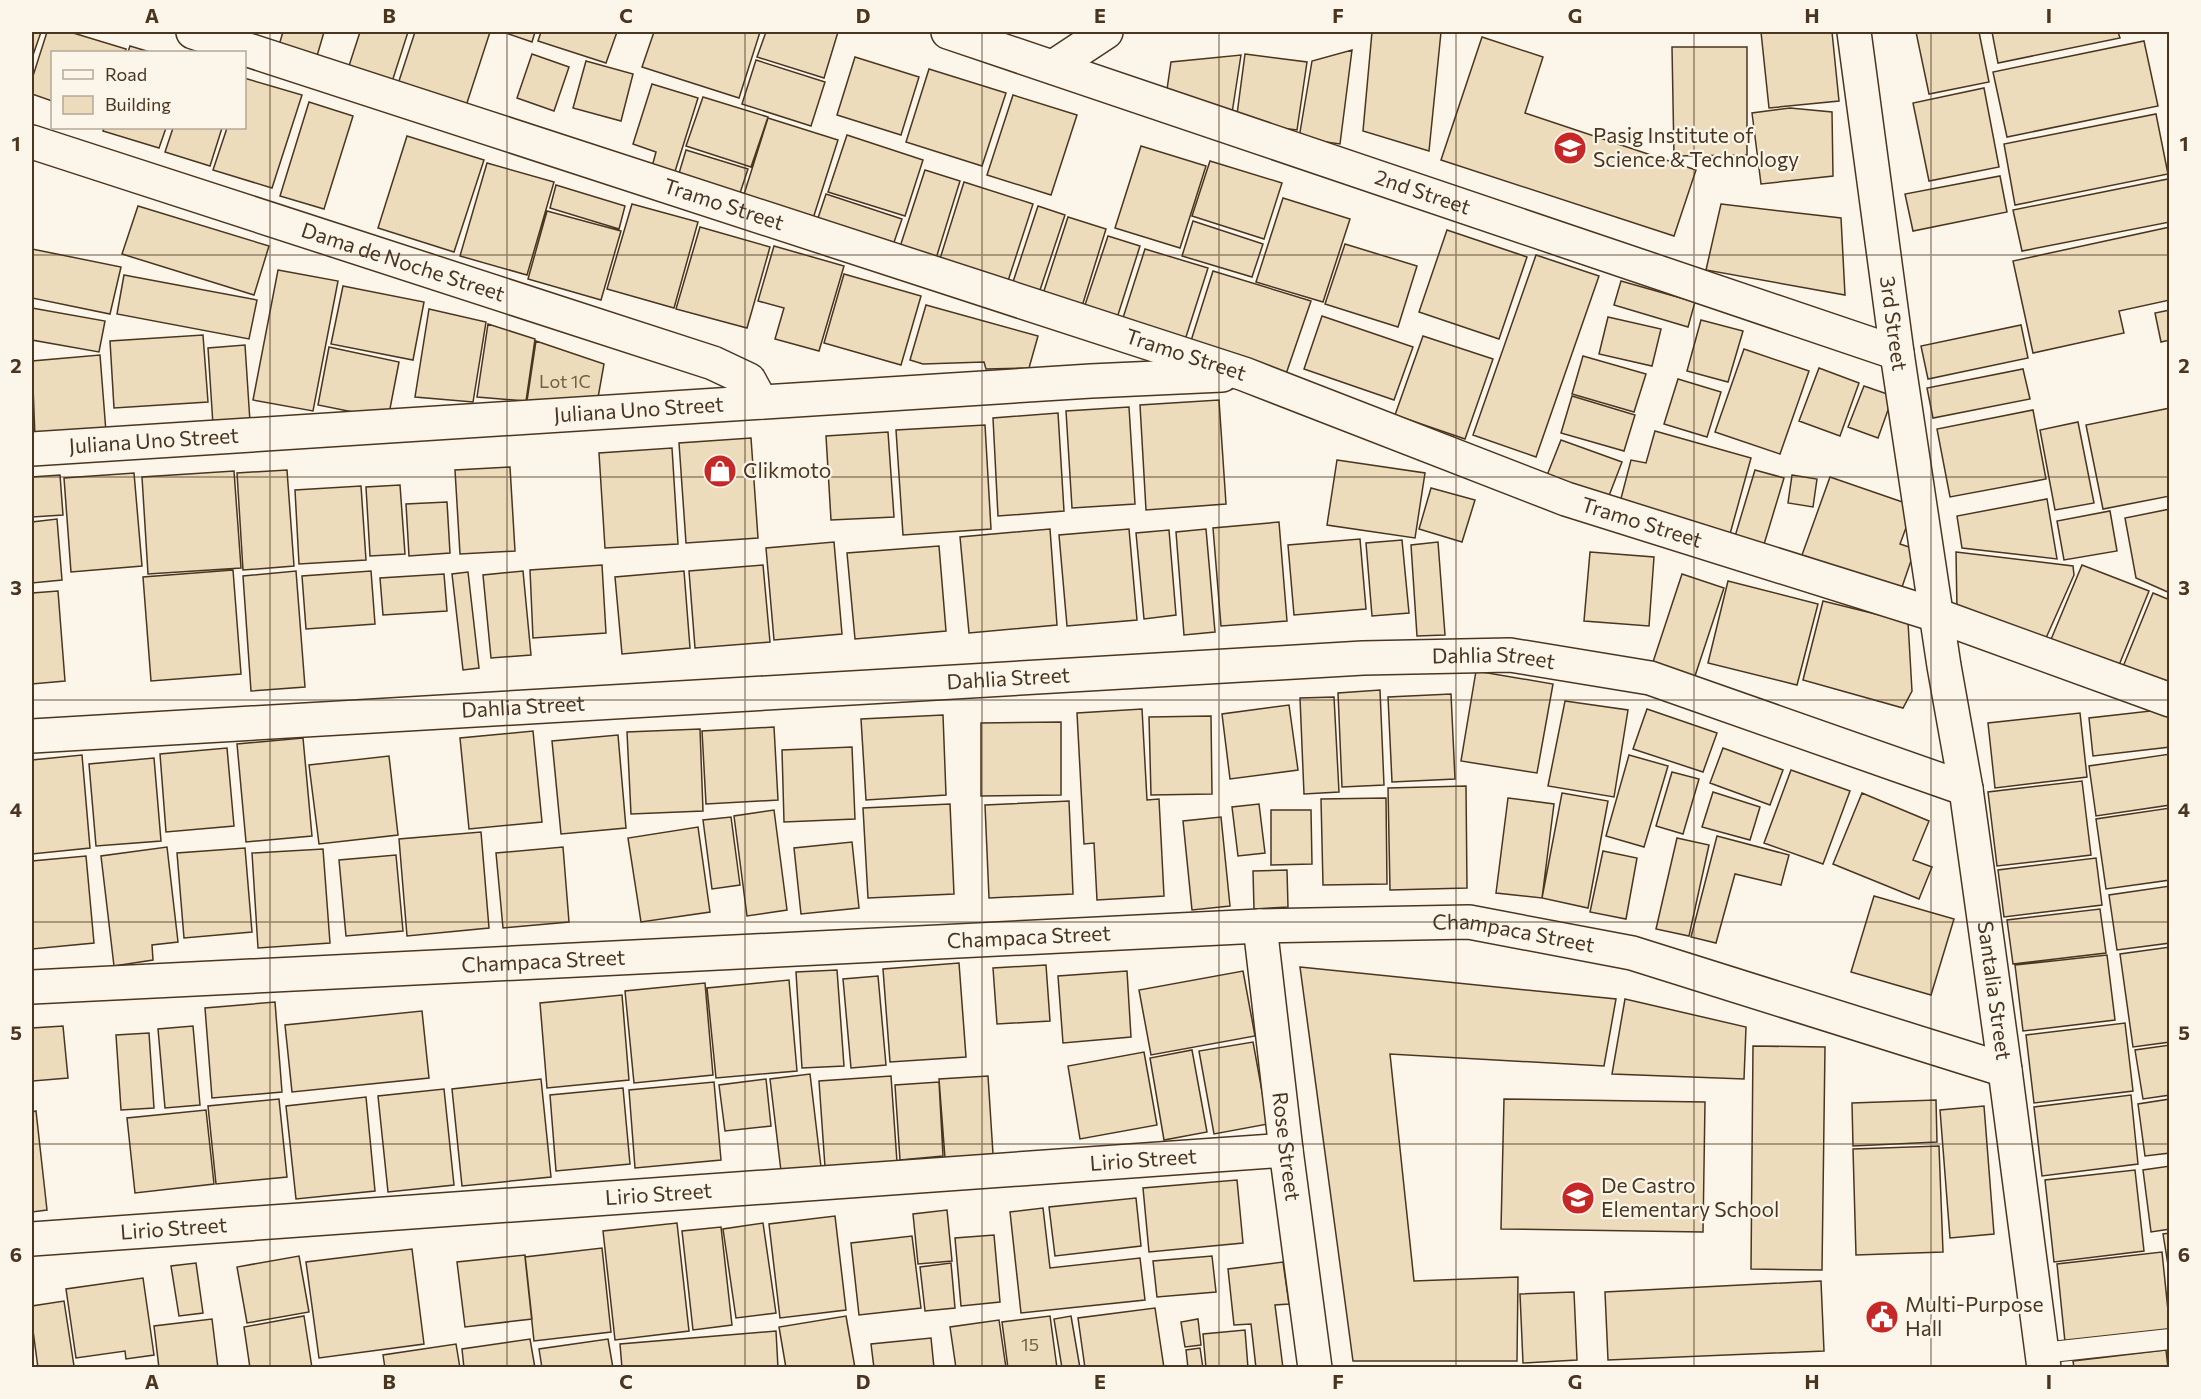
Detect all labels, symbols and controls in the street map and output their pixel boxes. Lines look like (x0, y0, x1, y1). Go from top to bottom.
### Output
text: A (145, 3, 159, 27)
text: B (382, 3, 396, 27)
text: C (619, 3, 633, 27)
text: D (856, 3, 870, 27)
text: E (1094, 3, 1106, 27)
text: F (1332, 3, 1344, 27)
text: G (1568, 3, 1582, 27)
text: H (1805, 3, 1820, 27)
text: I (2046, 3, 2052, 27)
legend (51, 51, 246, 129)
text: Road (105, 63, 147, 85)
text: Building (105, 93, 171, 115)
place label: Pasig Institute of Science & Technology (1593, 122, 1799, 171)
school or university icon: Pasig Institute of Science & Technology (1552, 130, 1588, 166)
text: 1 (11, 131, 21, 155)
text: 1 (2179, 131, 2189, 155)
street label: 2nd Street (1372, 163, 1474, 219)
street label: Tramo Street (661, 172, 787, 234)
street label: Dama de Noche Street (299, 216, 508, 306)
street label: 3rd Street (1876, 274, 1914, 372)
street label: Tramo Street (1123, 322, 1250, 385)
text: 2 (10, 353, 22, 377)
text: 2 (2178, 353, 2190, 377)
house number: Lot 1C (539, 370, 591, 392)
street label: Juliana Uno Street (553, 391, 724, 426)
street label: Juliana Uno Street (68, 422, 239, 458)
shop icon: Clikmoto (702, 453, 738, 489)
place label: Clikmoto (743, 457, 831, 482)
street label: Tramo Street (1579, 491, 1706, 552)
text: 3 (10, 575, 22, 599)
text: 3 (2178, 575, 2190, 599)
street label: Dahlia Street (1432, 641, 1557, 673)
street label: Dahlia Street (946, 661, 1071, 693)
street label: Dahlia Street (461, 690, 586, 722)
text: 4 (10, 797, 22, 821)
text: 4 (2178, 797, 2190, 821)
street label: Champaca Street (1432, 908, 1597, 957)
street label: Champaca Street (946, 919, 1111, 953)
street label: Santalia Street (1973, 919, 2017, 1062)
street label: Champaca Street (461, 944, 626, 977)
text: 5 (10, 1020, 22, 1044)
text: 5 (2178, 1020, 2190, 1044)
street label: Rose Street (1268, 1090, 1307, 1202)
street label: Lirio Street (1089, 1142, 1197, 1175)
place label: De Castro Elementary School (1601, 1172, 1779, 1221)
street label: Lirio Street (604, 1177, 713, 1209)
school or university icon: De Castro Elementary School (1560, 1180, 1596, 1216)
street label: Lirio Street (119, 1211, 228, 1244)
text: 6 (10, 1242, 22, 1266)
text: 6 (2178, 1242, 2190, 1266)
place label: Multi-Purpose Hall (1905, 1291, 2044, 1340)
public building icon: Multi-Purpose Hall (1864, 1299, 1900, 1335)
house number: 15 (1021, 1333, 1039, 1355)
text: A (145, 1369, 159, 1393)
text: B (382, 1369, 396, 1393)
text: C (619, 1369, 633, 1393)
text: D (856, 1369, 870, 1393)
text: E (1094, 1369, 1106, 1393)
text: F (1332, 1369, 1344, 1393)
text: G (1568, 1369, 1582, 1393)
text: H (1805, 1369, 1820, 1393)
text: I (2046, 1369, 2052, 1393)

